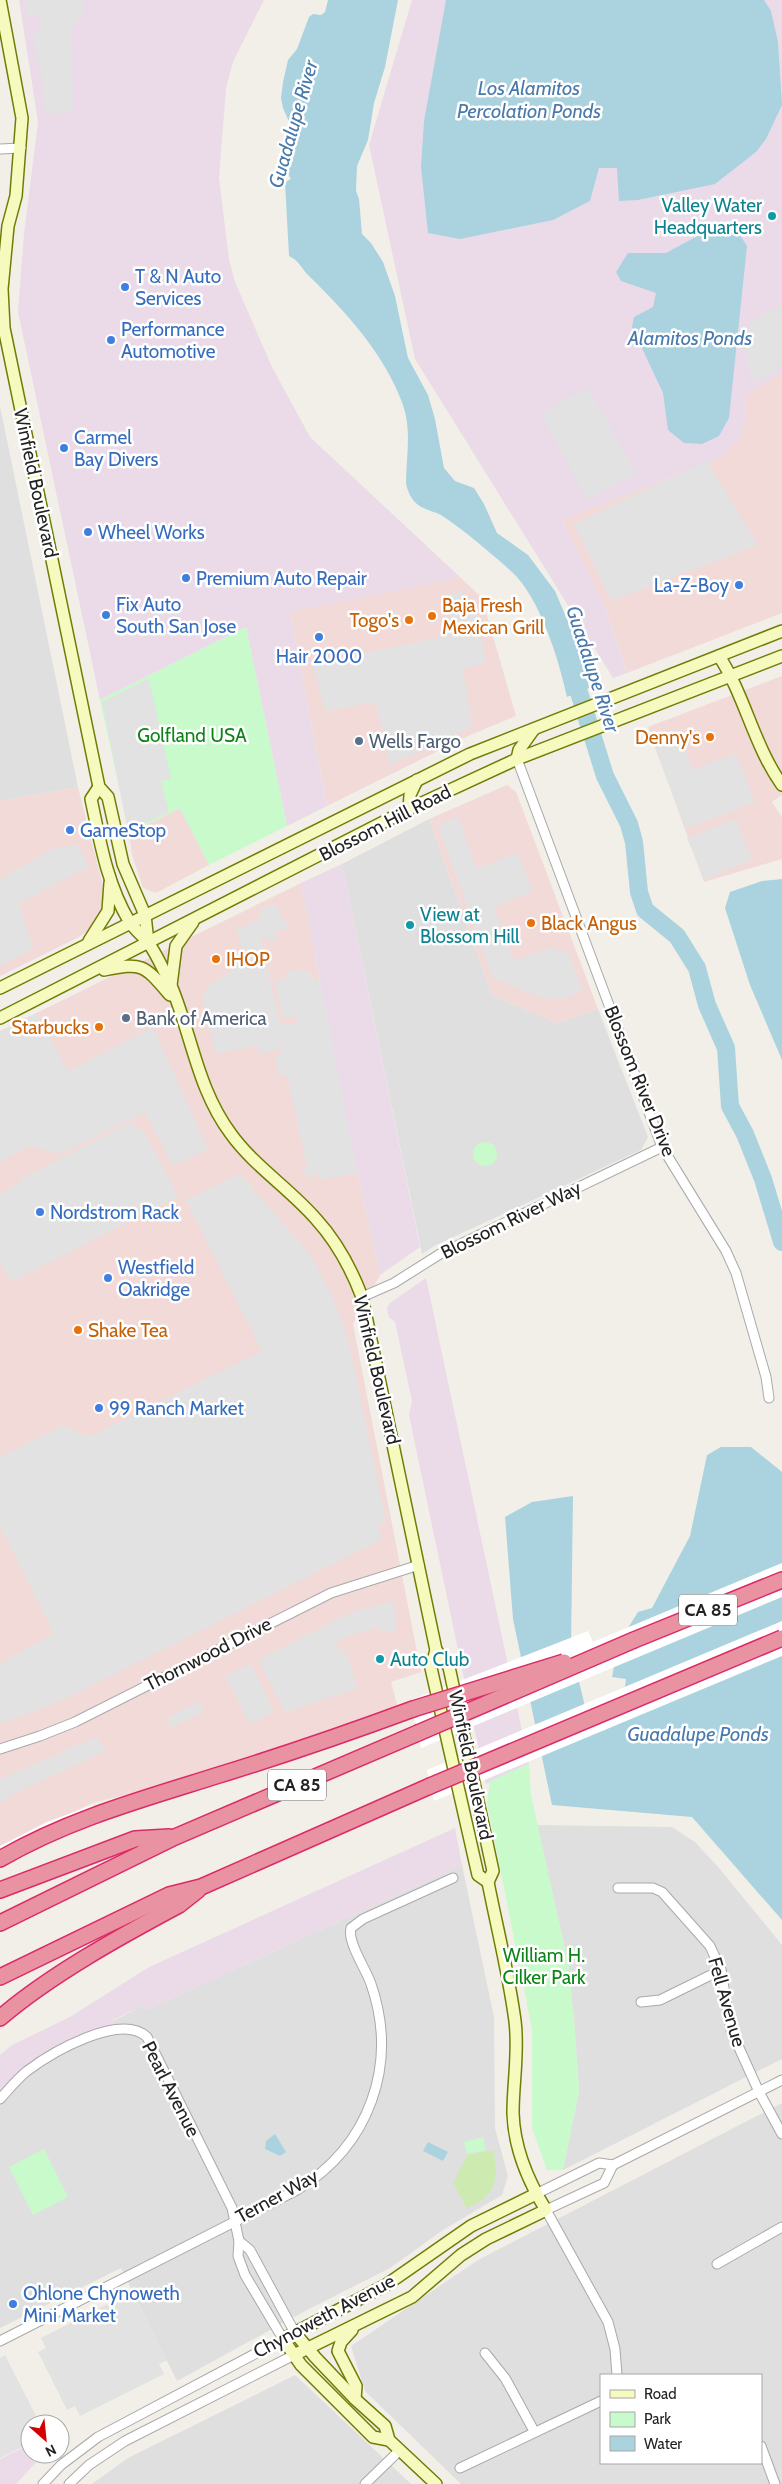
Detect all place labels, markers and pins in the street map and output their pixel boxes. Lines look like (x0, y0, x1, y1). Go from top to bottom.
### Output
place label: Valley Water Headquarters (654, 194, 762, 239)
marker: Valley Water Headquarters (766, 210, 778, 222)
place label: T & N Auto Services (135, 265, 221, 310)
marker: T & N Auto Services (119, 281, 131, 293)
place label: Performance Automotive (121, 318, 225, 363)
marker: Performance Automotive (105, 334, 117, 346)
place label: Carmel Bay Divers (74, 426, 159, 471)
marker: Carmel Bay Divers (58, 442, 70, 454)
place label: Wheel Works (98, 521, 205, 544)
marker: Wheel Works (82, 526, 94, 538)
place label: Premium Auto Repair (196, 567, 367, 590)
marker: Premium Auto Repair (180, 572, 192, 584)
place label: La-Z-Boy (654, 574, 729, 597)
marker: La-Z-Boy (733, 579, 745, 591)
place label: Fix Auto South San Jose (116, 593, 236, 638)
place label: Baja Fresh Mexican Grill (442, 594, 545, 639)
marker: Fix Auto South San Jose (100, 609, 112, 621)
place label: Togo's (349, 609, 399, 632)
marker: Baja Fresh Mexican Grill (426, 610, 438, 622)
marker: Togo's (403, 614, 415, 626)
marker: Hair 2000 (313, 631, 325, 643)
place label: Hair 2000 (276, 645, 362, 668)
place label: Denny's (635, 726, 700, 749)
place label: Wells Fargo (369, 730, 461, 753)
marker: Denny's (704, 731, 716, 743)
marker: Wells Fargo (353, 735, 365, 747)
place label: GameStop (80, 819, 166, 842)
marker: GameStop (64, 824, 76, 836)
place label: View at Blossom Hill (420, 903, 520, 948)
place label: Black Angus (541, 912, 637, 935)
marker: Black Angus (525, 917, 537, 929)
marker: View at Blossom Hill (404, 919, 416, 931)
place label: IHOP (226, 948, 270, 971)
marker: IHOP (210, 953, 222, 965)
place label: Bank of America (136, 1007, 267, 1030)
marker: Bank of America (120, 1012, 132, 1024)
place label: Starbucks (11, 1016, 89, 1039)
marker: Starbucks (93, 1021, 105, 1033)
place label: Nordstrom Rack (50, 1201, 179, 1224)
marker: Nordstrom Rack (34, 1206, 46, 1218)
place label: Westfield Oakridge (118, 1256, 194, 1301)
marker: Westfield Oakridge (102, 1272, 114, 1284)
place label: Shake Tea (88, 1319, 168, 1342)
marker: Shake Tea (72, 1324, 84, 1336)
place label: 99 Ranch Market (109, 1397, 244, 1420)
marker: 99 Ranch Market (93, 1402, 105, 1414)
place label: Auto Club (390, 1648, 469, 1671)
marker: Auto Club (374, 1653, 386, 1665)
place label: Ohlone Chynoweth Mini Market (23, 2282, 180, 2327)
marker: Ohlone Chynoweth Mini Market (7, 2298, 19, 2310)

